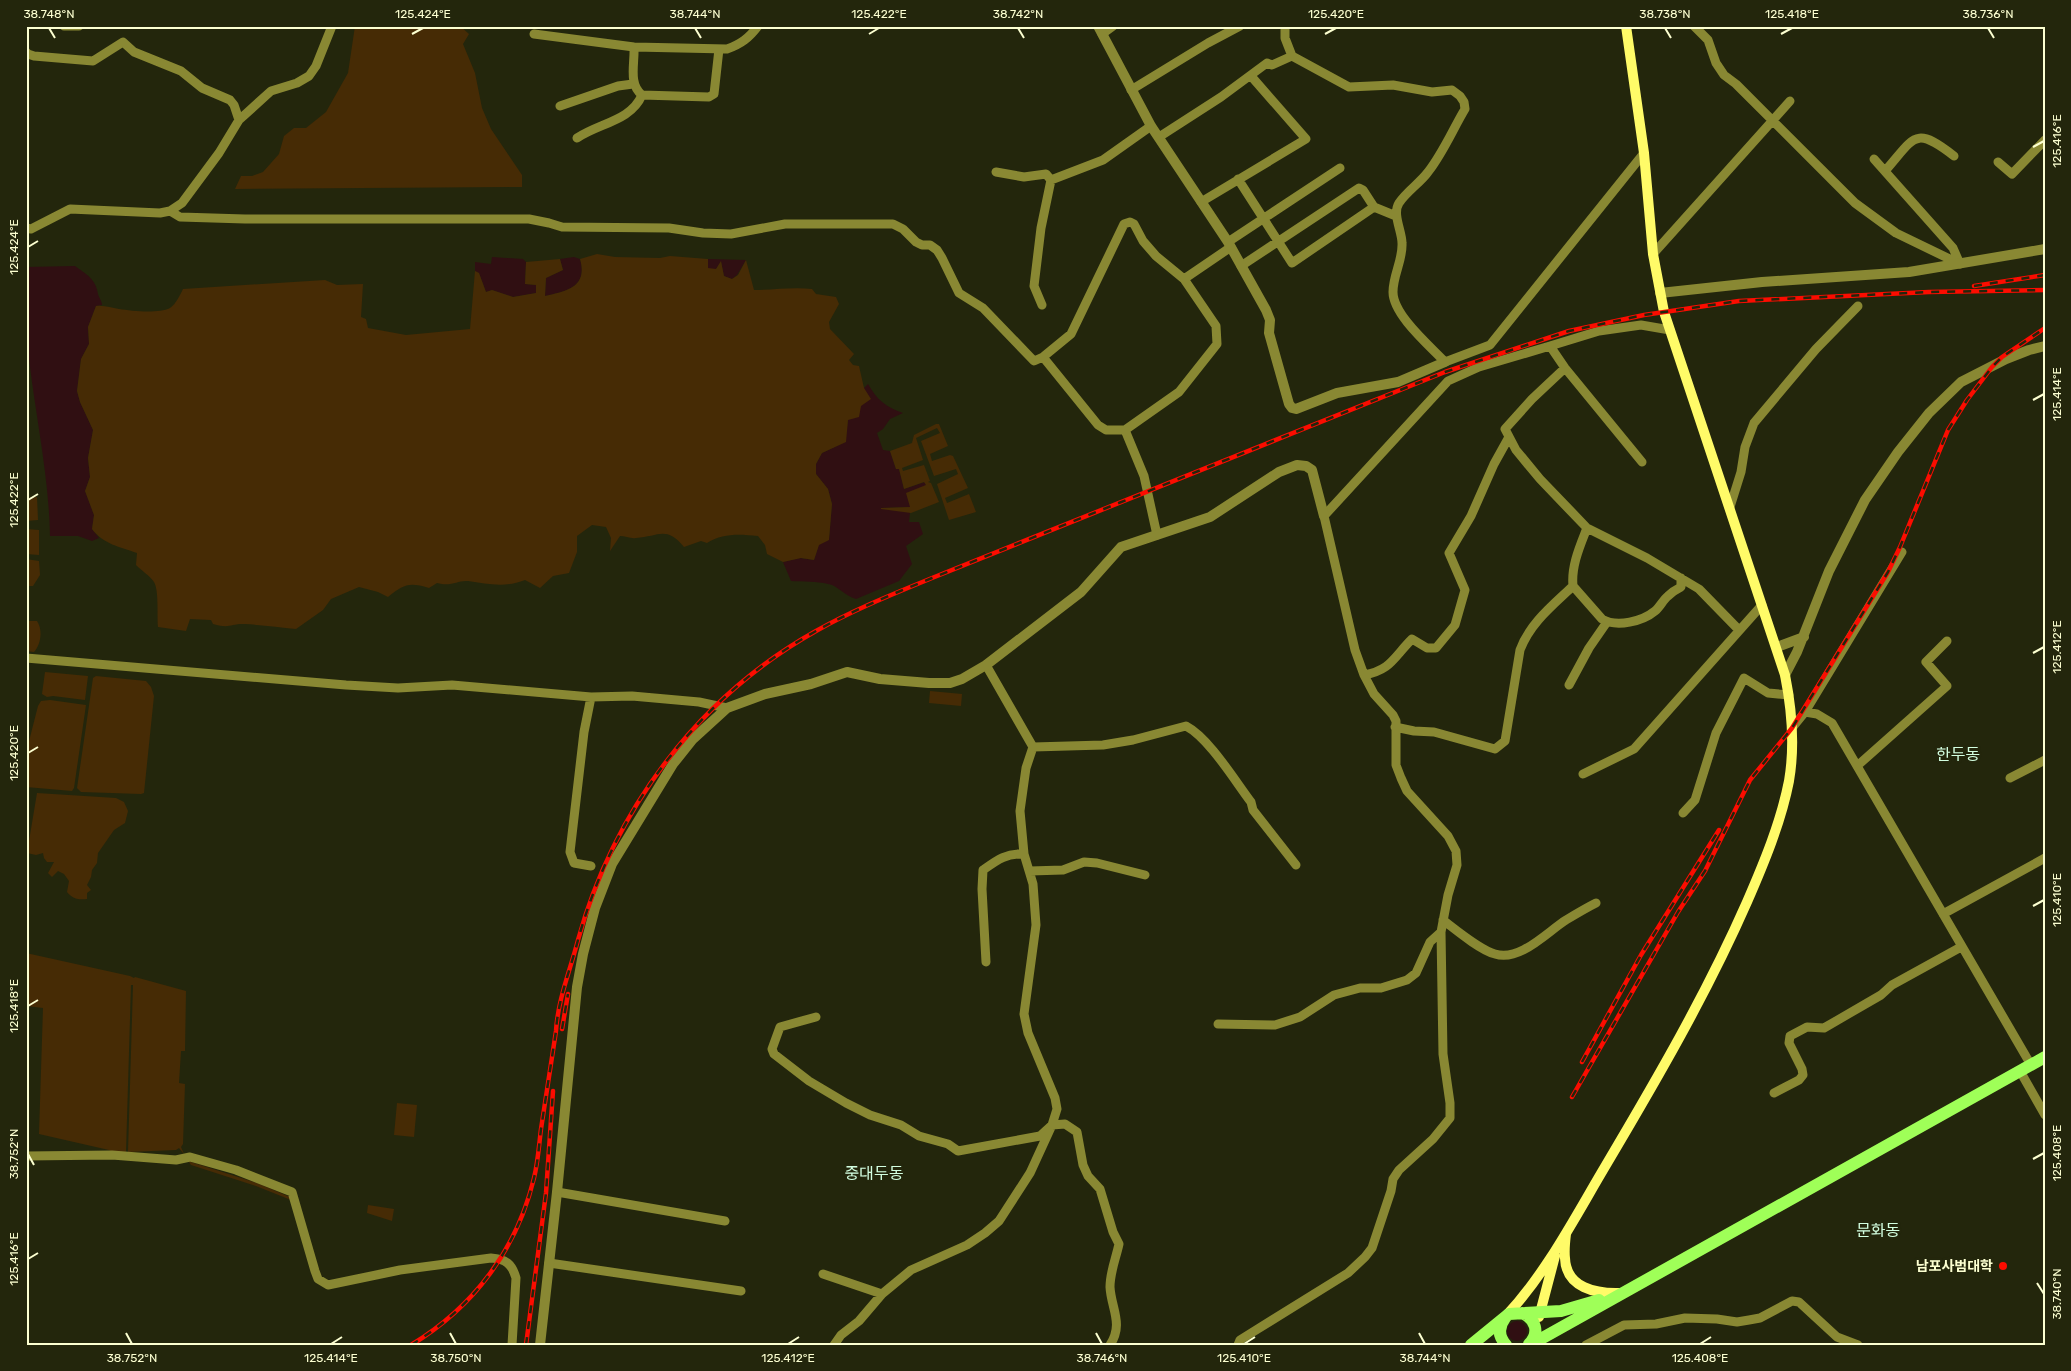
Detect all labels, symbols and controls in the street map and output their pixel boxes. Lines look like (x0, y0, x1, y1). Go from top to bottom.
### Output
text: 38.748°N (23, 7, 75, 21)
text: 125.424°E (395, 7, 451, 21)
text: 38.744°N (669, 7, 721, 21)
text: 125.422°E (851, 7, 907, 21)
text: 38.742°N (993, 7, 1043, 21)
text: 125.420°E (1308, 7, 1364, 21)
text: 38.738°N (1639, 7, 1691, 21)
text: 125.418°E (1765, 7, 1819, 21)
text: 38.736°N (1963, 7, 2014, 21)
text: 125.416°E (2050, 114, 2064, 168)
text: 125.424°E (7, 219, 21, 275)
text: 125.414°E (2050, 367, 2064, 421)
text: 125.422°E (7, 472, 21, 528)
text: 125.412°E (2050, 620, 2064, 674)
text: 125.420°E (7, 725, 21, 781)
district label: 한두동 (1936, 745, 1980, 764)
text: 125.410°E (2050, 873, 2064, 927)
text: 125.418°E (7, 979, 21, 1033)
text: 125.408°E (2050, 1125, 2064, 1181)
text: 38.752°N (7, 1129, 21, 1179)
district label: 중대두동 (845, 1164, 904, 1183)
district label: 문화동 (1856, 1221, 1900, 1240)
text: 125.416°E (7, 1232, 21, 1286)
place label: 남포사범대학 (1916, 1258, 1993, 1275)
marker: 남포사범대학 (1997, 1260, 2009, 1272)
text: 38.740°N (2050, 1268, 2064, 1320)
text: 38.752°N (107, 1351, 157, 1365)
text: 125.414°E (304, 1351, 358, 1365)
text: 38.750°N (430, 1351, 482, 1365)
text: 125.412°E (761, 1351, 815, 1365)
text: 38.746°N (1077, 1351, 1127, 1365)
text: 125.410°E (1217, 1351, 1271, 1365)
text: 38.744°N (1399, 1351, 1451, 1365)
text: 125.408°E (1672, 1351, 1728, 1365)

